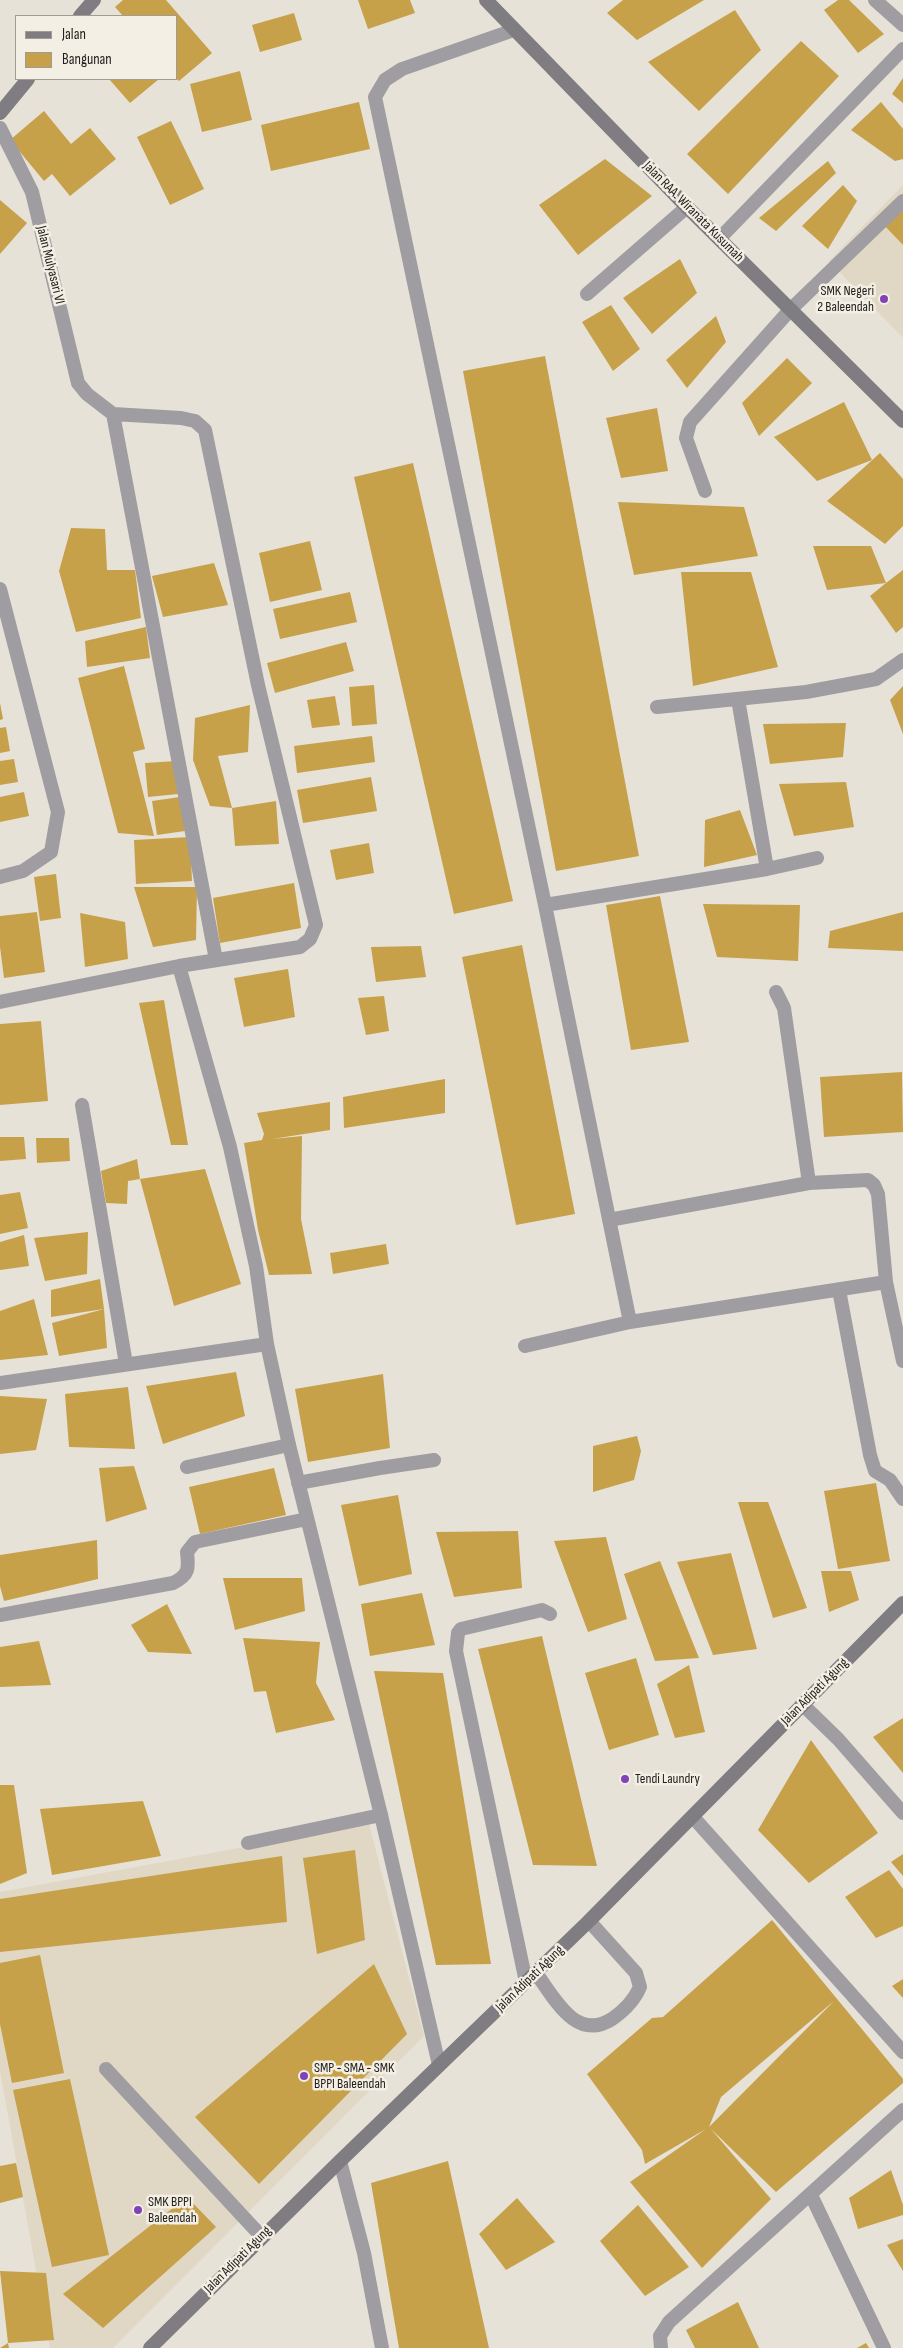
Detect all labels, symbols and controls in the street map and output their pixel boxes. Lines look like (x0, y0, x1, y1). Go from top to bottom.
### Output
legend (15, 15, 178, 80)
text: Jalan (62, 25, 86, 44)
text: Bangunan (62, 50, 112, 69)
street label: Jalan RAA. Wiranata Kusumah (639, 158, 747, 266)
street label: Jalan Mulyasari VI (32, 224, 68, 306)
place label: SMK Negeri 2 Baleendah (817, 283, 874, 316)
marker: SMK Negeri 2 Baleendah (878, 293, 890, 305)
street label: Jalan Adipati Agung (778, 1655, 852, 1729)
place label: Tendi Laundry (635, 1771, 700, 1787)
marker: Tendi Laundry (619, 1773, 631, 1785)
street label: Jalan Adipati Agung (492, 1942, 568, 2016)
place label: SMP - SMA - SMK BPPI Baleendah (314, 2060, 394, 2092)
marker: SMP - SMA - SMK BPPI Baleendah (298, 2070, 310, 2082)
place label: SMK BPPI Baleendah (148, 2194, 197, 2226)
marker: SMK BPPI Baleendah (132, 2204, 144, 2216)
street label: Jalan Adipati Agung (201, 2223, 275, 2297)

